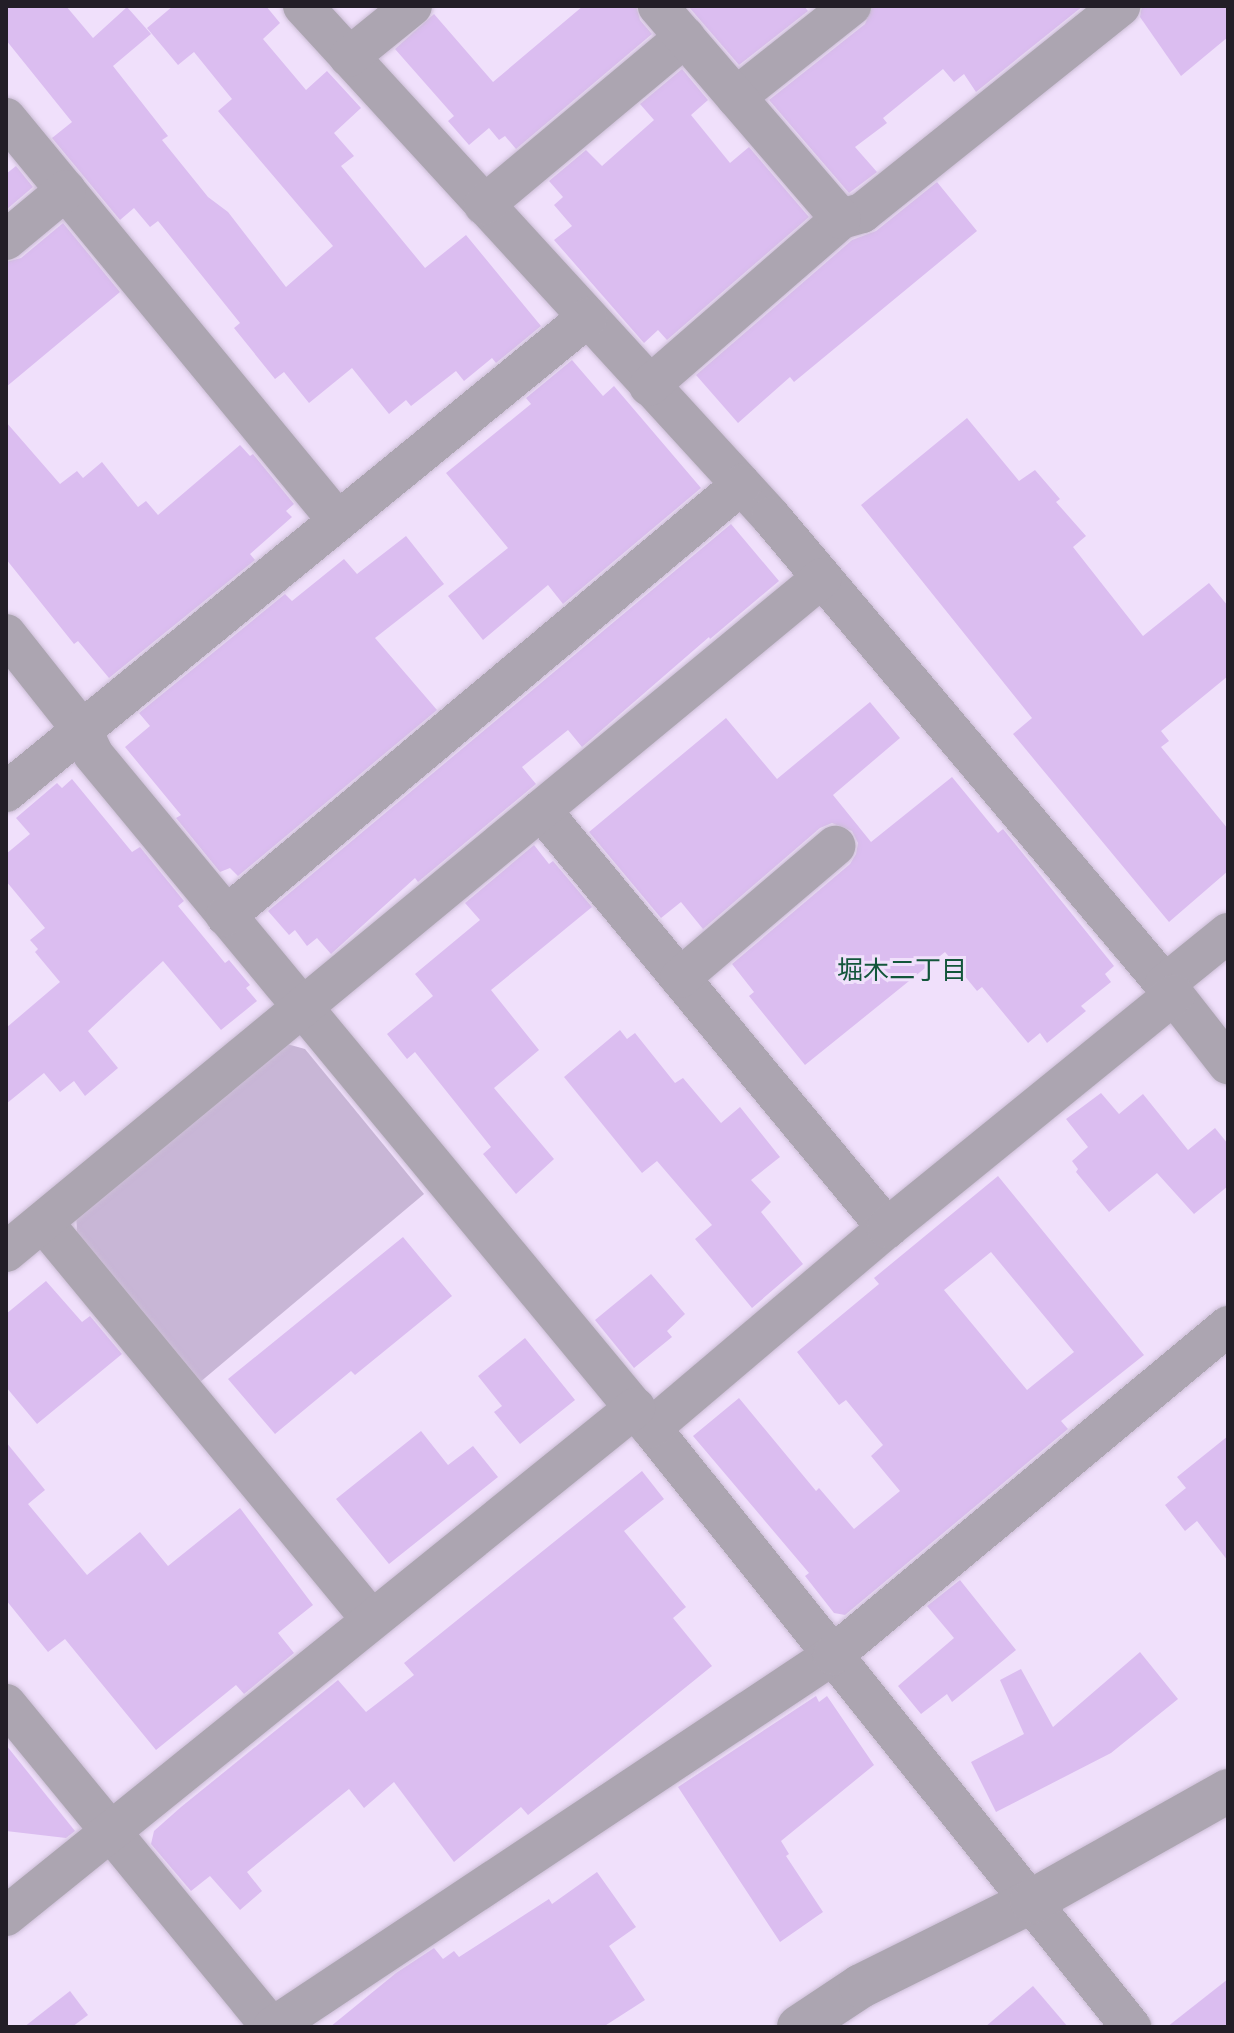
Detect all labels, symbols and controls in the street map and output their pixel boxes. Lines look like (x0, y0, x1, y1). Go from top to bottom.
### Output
district label: 堀木二丁目 (837, 955, 967, 987)

